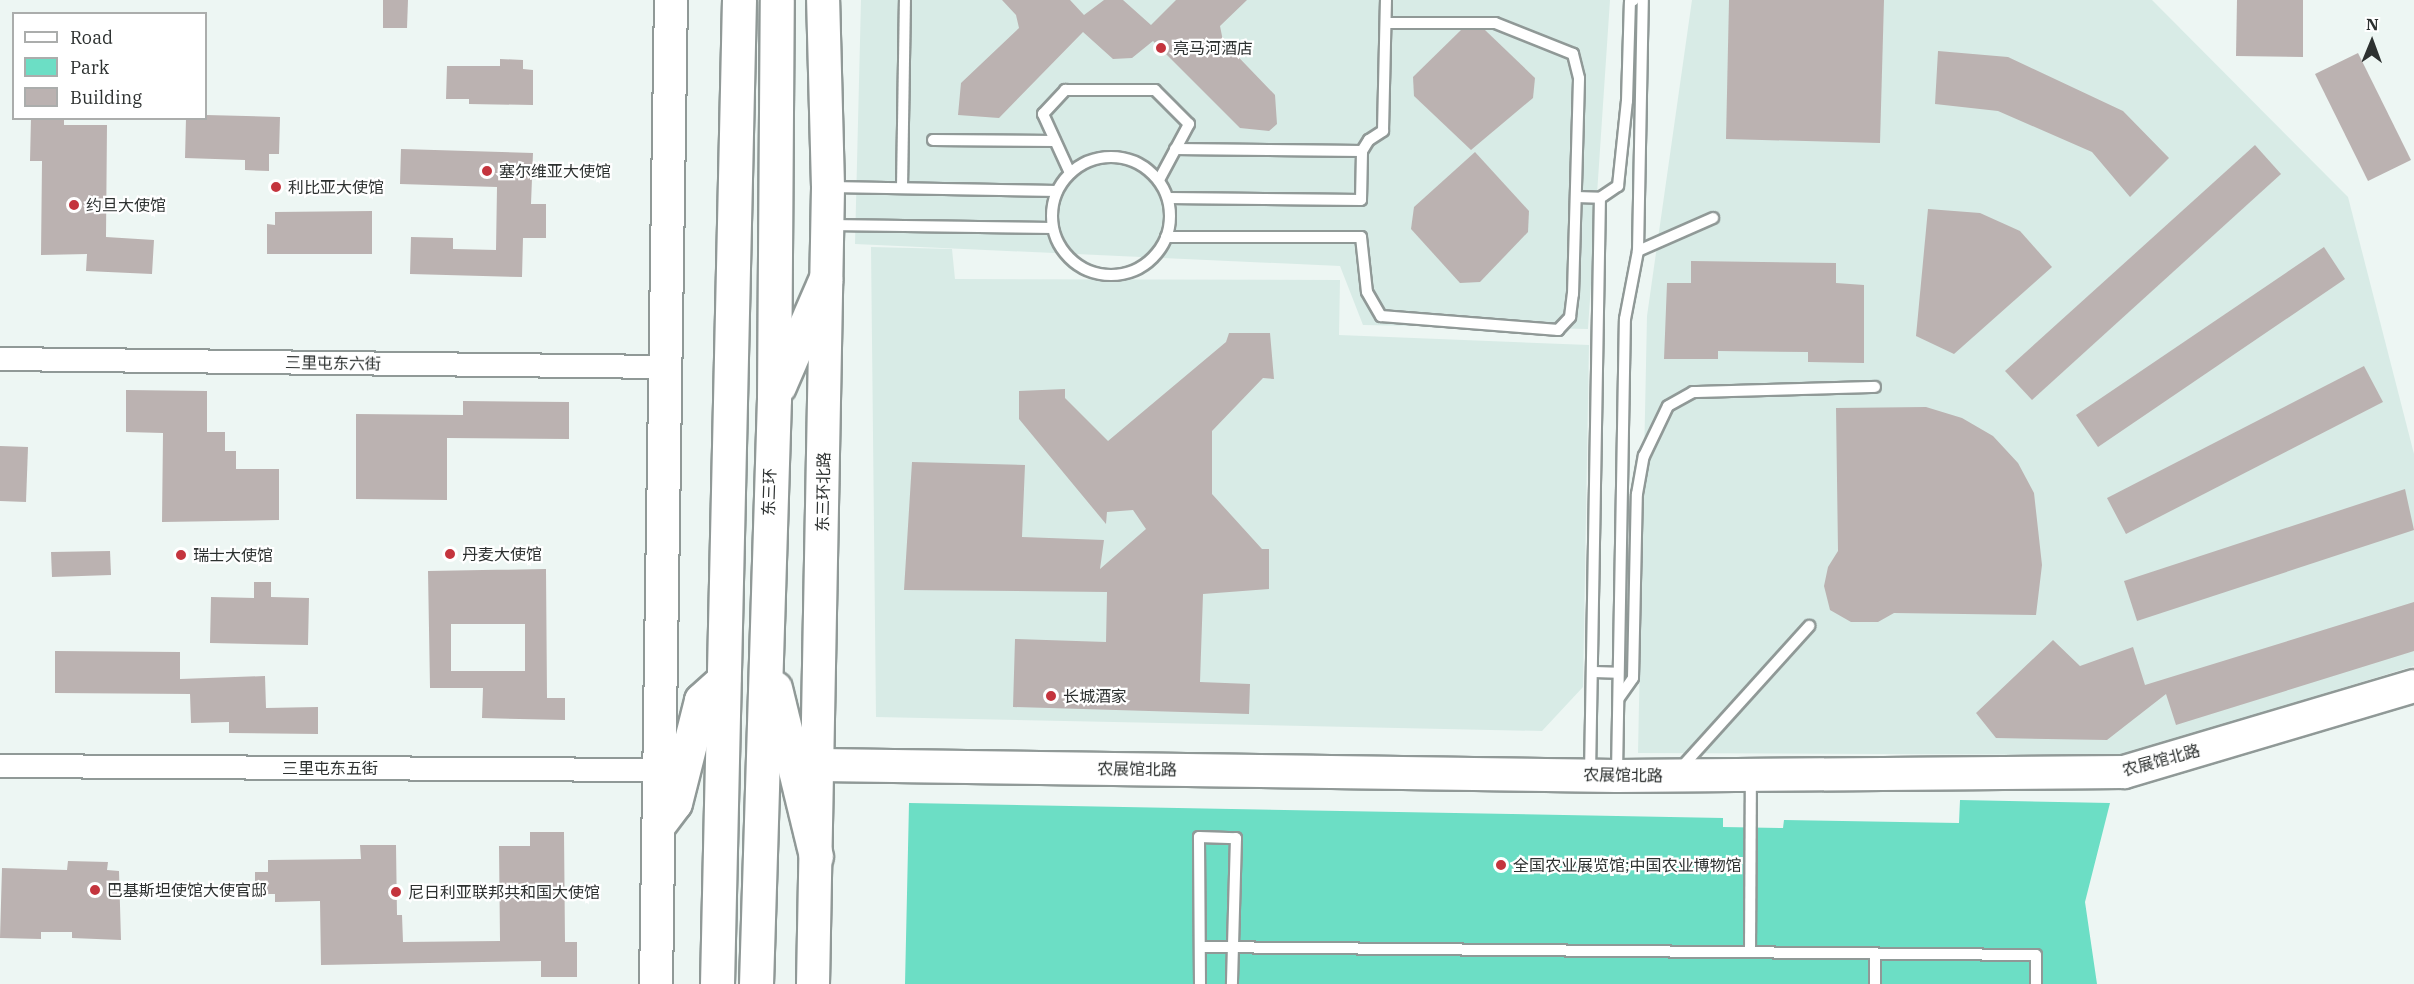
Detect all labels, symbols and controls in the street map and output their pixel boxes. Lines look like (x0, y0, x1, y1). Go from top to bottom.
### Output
legend (12, 12, 207, 120)
north arrow (2342, 12, 2402, 72)
text: N (2366, 14, 2379, 34)
text: Road (70, 26, 113, 49)
place label: 亮马河酒店 (1173, 38, 1253, 58)
marker: 亮马河酒店 (1154, 41, 1168, 55)
text: Park (70, 56, 109, 79)
text: Building (70, 86, 142, 109)
place label: 塞尔维亚大使馆 (499, 161, 611, 181)
marker: 塞尔维亚大使馆 (480, 164, 494, 178)
place label: 利比亚大使馆 (288, 177, 384, 197)
marker: 利比亚大使馆 (269, 180, 283, 194)
place label: 约旦大使馆 (86, 195, 166, 215)
marker: 约旦大使馆 (67, 198, 81, 212)
street label: 三里屯东六街 (285, 353, 381, 373)
street label: 东三环北路 (813, 452, 833, 532)
street label: 东三环 (759, 468, 779, 516)
place label: 丹麦大使馆 (462, 544, 542, 564)
place label: 瑞士大使馆 (193, 545, 273, 565)
marker: 丹麦大使馆 (443, 547, 457, 561)
marker: 瑞士大使馆 (174, 548, 188, 562)
place label: 长城酒家 (1063, 686, 1127, 706)
marker: 长城酒家 (1044, 689, 1058, 703)
street label: 农展馆北路 (2120, 740, 2202, 780)
street label: 三里屯东五街 (282, 758, 378, 778)
street label: 农展馆北路 (1097, 759, 1177, 779)
street label: 农展馆北路 (1583, 765, 1663, 785)
place label: 全国农业展览馆;中国农业博物馆 (1513, 855, 1742, 875)
marker: 全国农业展览馆;中国农业博物馆 (1494, 858, 1508, 872)
place label: 巴基斯坦使馆大使官邸 (107, 880, 267, 900)
place label: 尼日利亚联邦共和国大使馆 (408, 882, 600, 902)
marker: 巴基斯坦使馆大使官邸 (88, 883, 102, 897)
marker: 尼日利亚联邦共和国大使馆 (389, 885, 403, 899)

